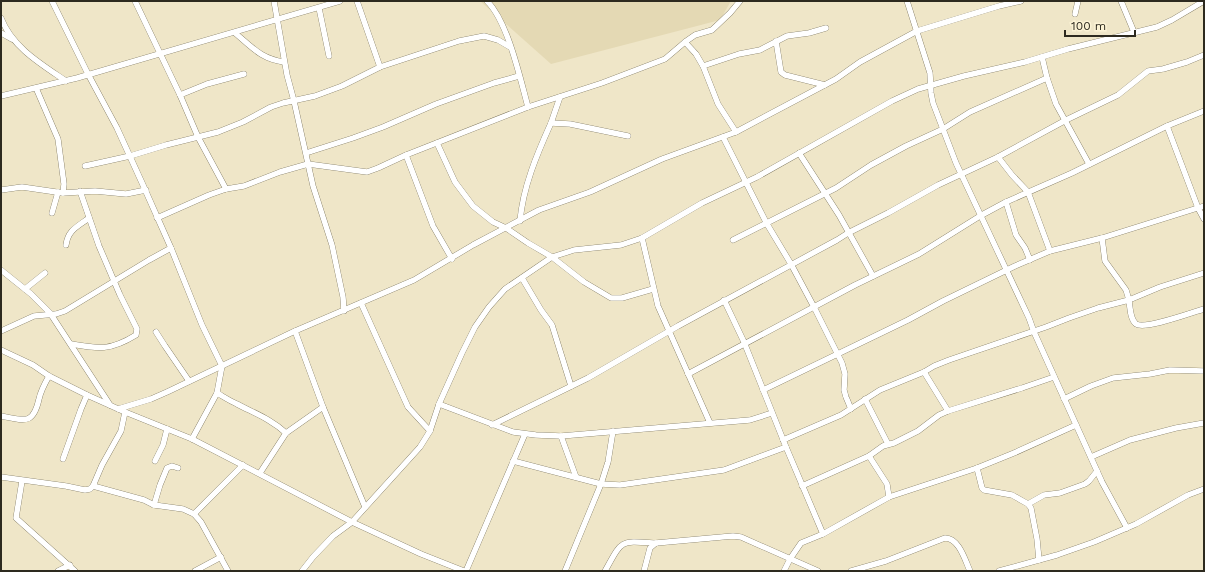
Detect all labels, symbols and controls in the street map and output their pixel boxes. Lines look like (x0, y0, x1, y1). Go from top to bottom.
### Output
scale bar (1065, 12, 1135, 38)
text: 100 m (1071, 19, 1106, 33)

